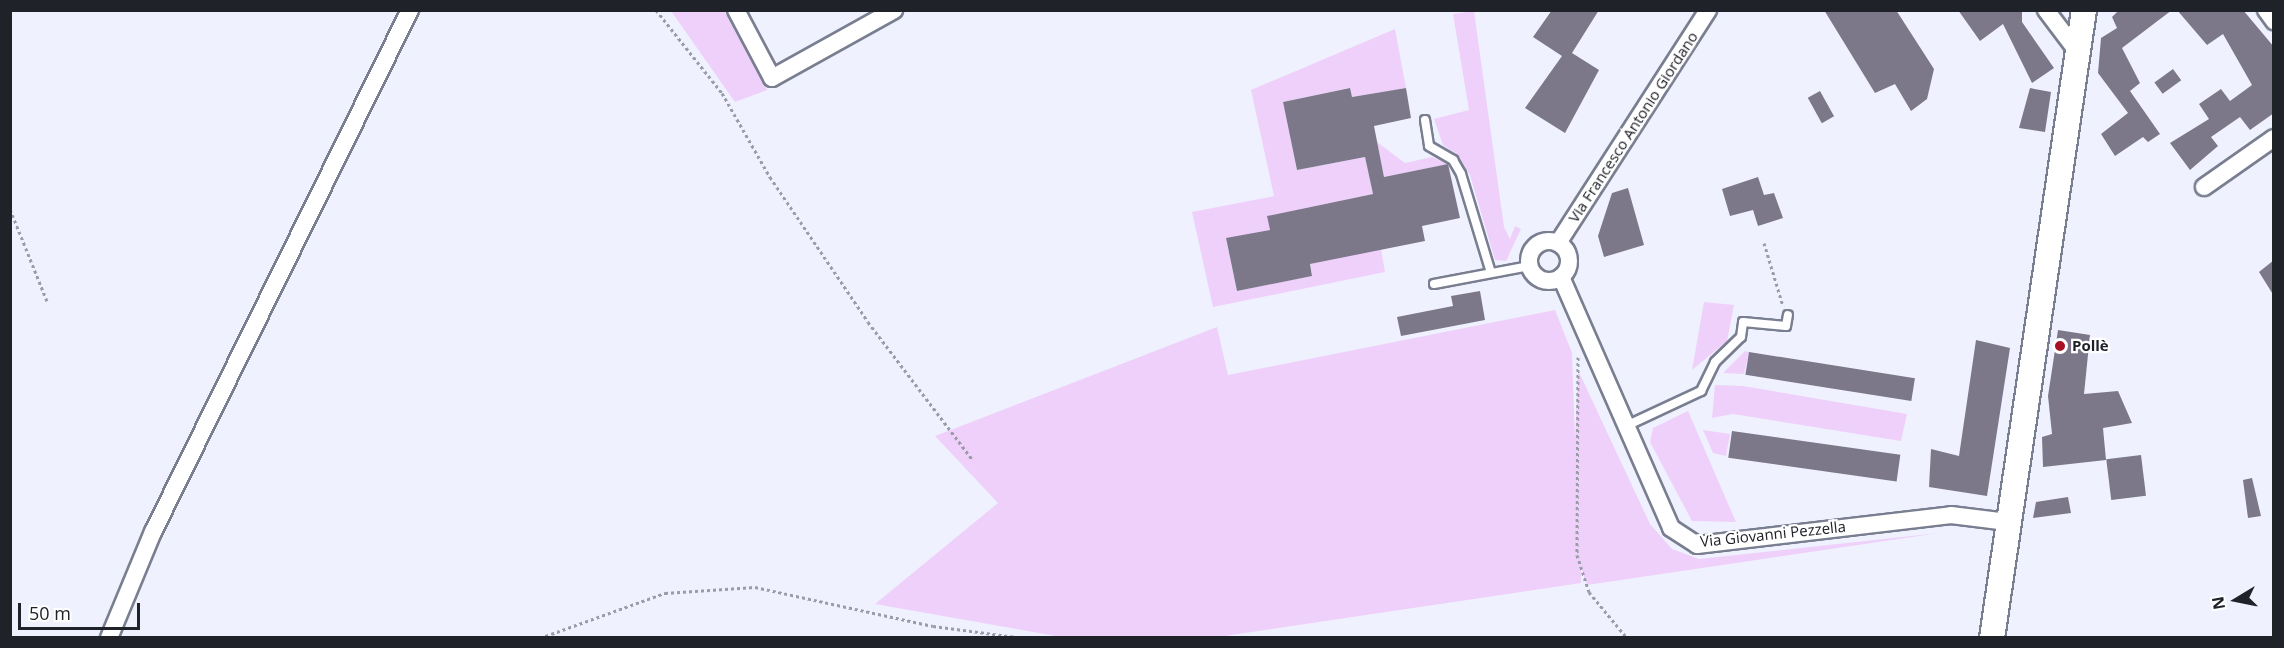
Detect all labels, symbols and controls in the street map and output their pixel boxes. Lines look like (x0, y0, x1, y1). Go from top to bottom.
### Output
street label: Via Francesco Antonio Giordano (1565, 28, 1701, 226)
place label: Pollè (2072, 337, 2109, 355)
marker: Pollè (2053, 339, 2067, 353)
street label: Via Giovanni Pezzella (1699, 517, 1847, 551)
north arrow (2206, 570, 2266, 630)
scale bar (21, 591, 142, 629)
text: N (2206, 595, 2230, 611)
text: 50 m (29, 601, 71, 625)

